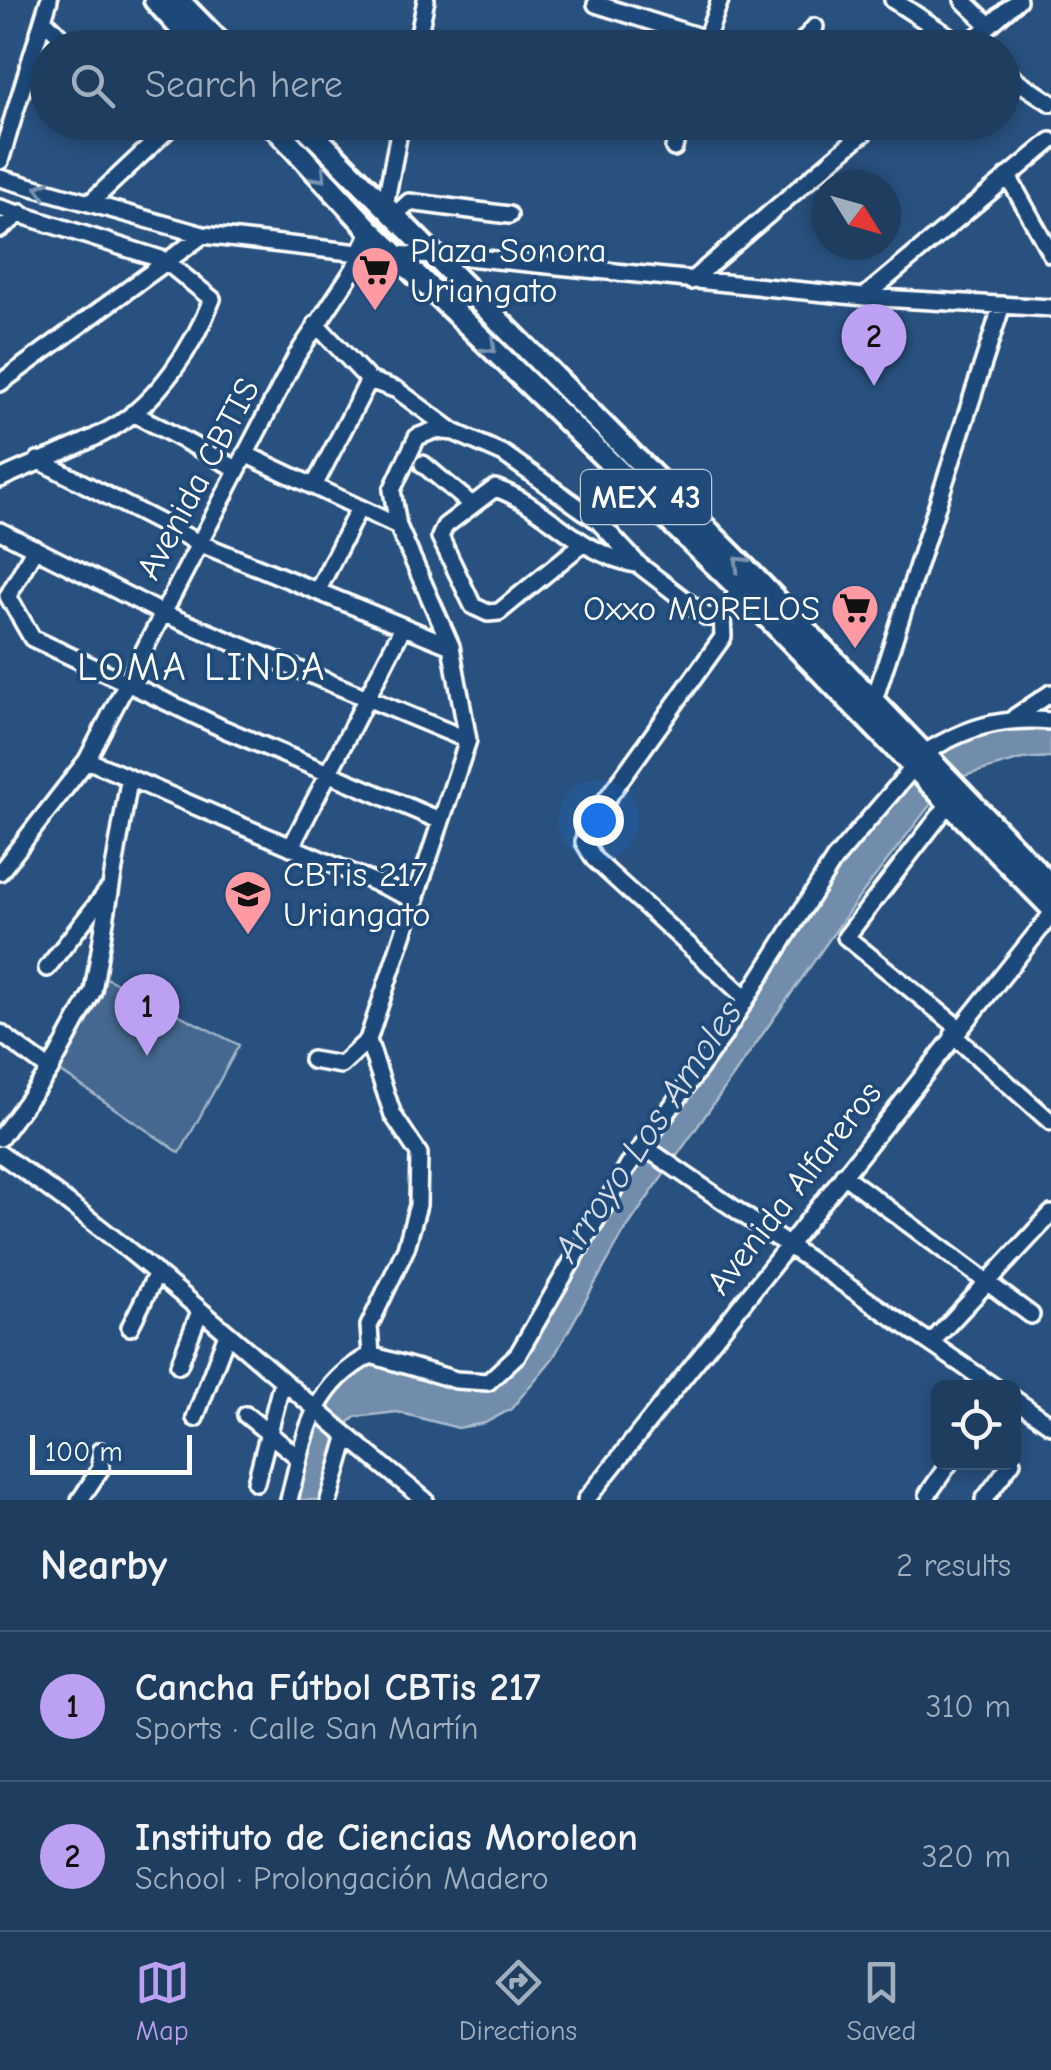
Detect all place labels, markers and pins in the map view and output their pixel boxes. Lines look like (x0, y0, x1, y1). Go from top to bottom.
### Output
place label: Plaza Sonora Uriangato (410, 230, 606, 311)
supermarket icon: Plaza Sonora Uriangato (349, 244, 401, 312)
pin: 2 (842, 304, 906, 386)
supermarket icon: Oxxo MORELOS (829, 582, 881, 650)
place label: Oxxo MORELOS (583, 588, 820, 629)
place label: CBTis 217 Uriangato (283, 854, 431, 935)
school or university icon: CBTis 217 Uriangato (222, 868, 274, 936)
pin: 1 (114, 974, 180, 1056)

